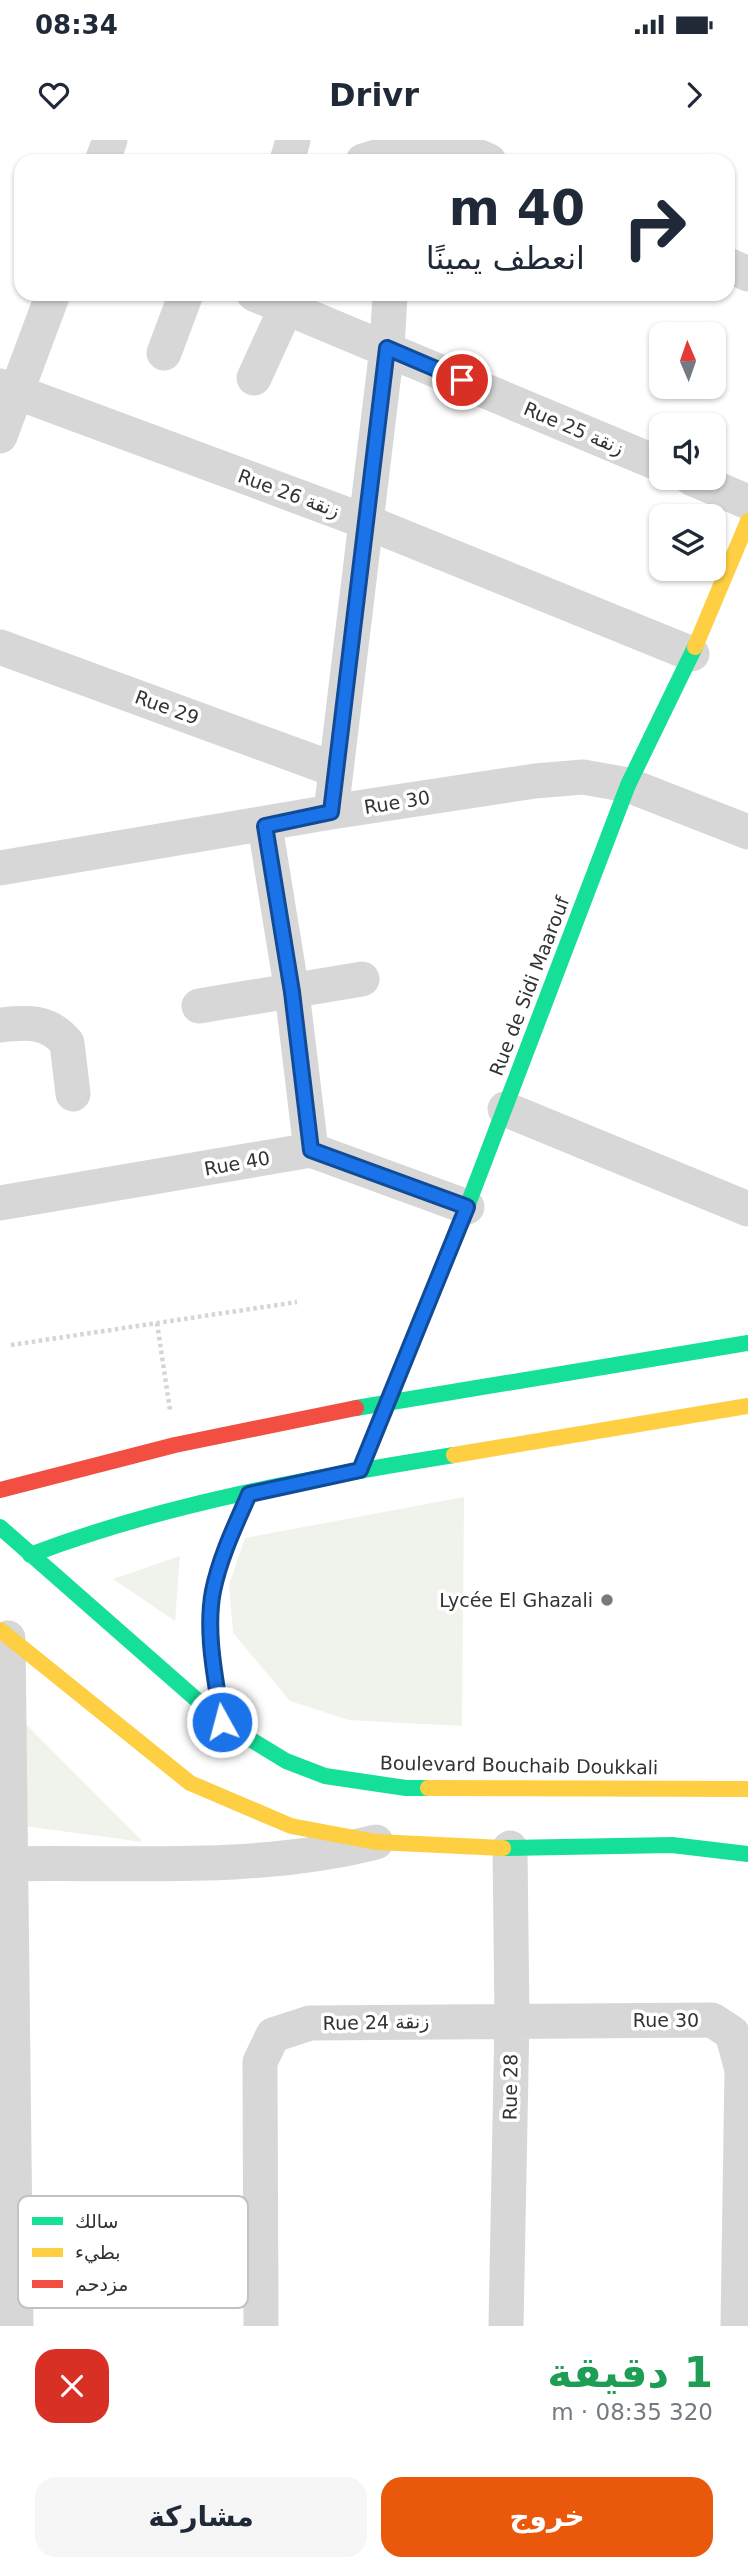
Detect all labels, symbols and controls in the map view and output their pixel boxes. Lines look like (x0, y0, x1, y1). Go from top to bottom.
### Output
text: 08:34 (35, 10, 118, 40)
icon: heart (35, 76, 73, 114)
text: Drivr (329, 76, 419, 114)
icon: forward (675, 76, 713, 114)
text: 40 m (449, 180, 585, 237)
icon: right (609, 182, 700, 273)
text: انعطف يمينًا (426, 239, 585, 277)
north arrow (649, 322, 726, 399)
map controls (649, 322, 726, 581)
pin (432, 350, 492, 410)
icon: arrive (443, 361, 481, 399)
street label: Rue 25 زنقة (520, 397, 627, 460)
button: sound (649, 413, 726, 490)
street label: Rue 26 زنقة (235, 464, 343, 523)
button: layers (649, 504, 726, 581)
street label: Rue 29 (132, 685, 202, 729)
street label: Rue 30 (363, 786, 431, 818)
street label: Rue de Sidi Maarouf (485, 892, 574, 1079)
street label: Rue 40 (202, 1146, 272, 1180)
place label: Lycée El Ghazali (439, 1589, 593, 1611)
marker: Lycée El Ghazali (599, 1592, 615, 1608)
position arrow (185, 1685, 259, 1759)
street label: Boulevard Bouchaib Doukkali (380, 1752, 658, 1778)
street label: Rue 30 (633, 2009, 699, 2031)
street label: Rue 24 زنقة (323, 2010, 430, 2035)
street label: Rue 28 (498, 2054, 522, 2120)
legend (18, 2196, 248, 2308)
text: سالك (75, 2210, 119, 2232)
text: بطيء (75, 2241, 121, 2264)
text: مزدحم (75, 2273, 129, 2296)
text: 1 دقيقة (547, 2348, 713, 2397)
button: close (35, 2349, 109, 2423)
text: 320 m · 08:35 (551, 2399, 713, 2425)
button: مشاركة (35, 2477, 367, 2557)
button: خروج (381, 2477, 713, 2557)

